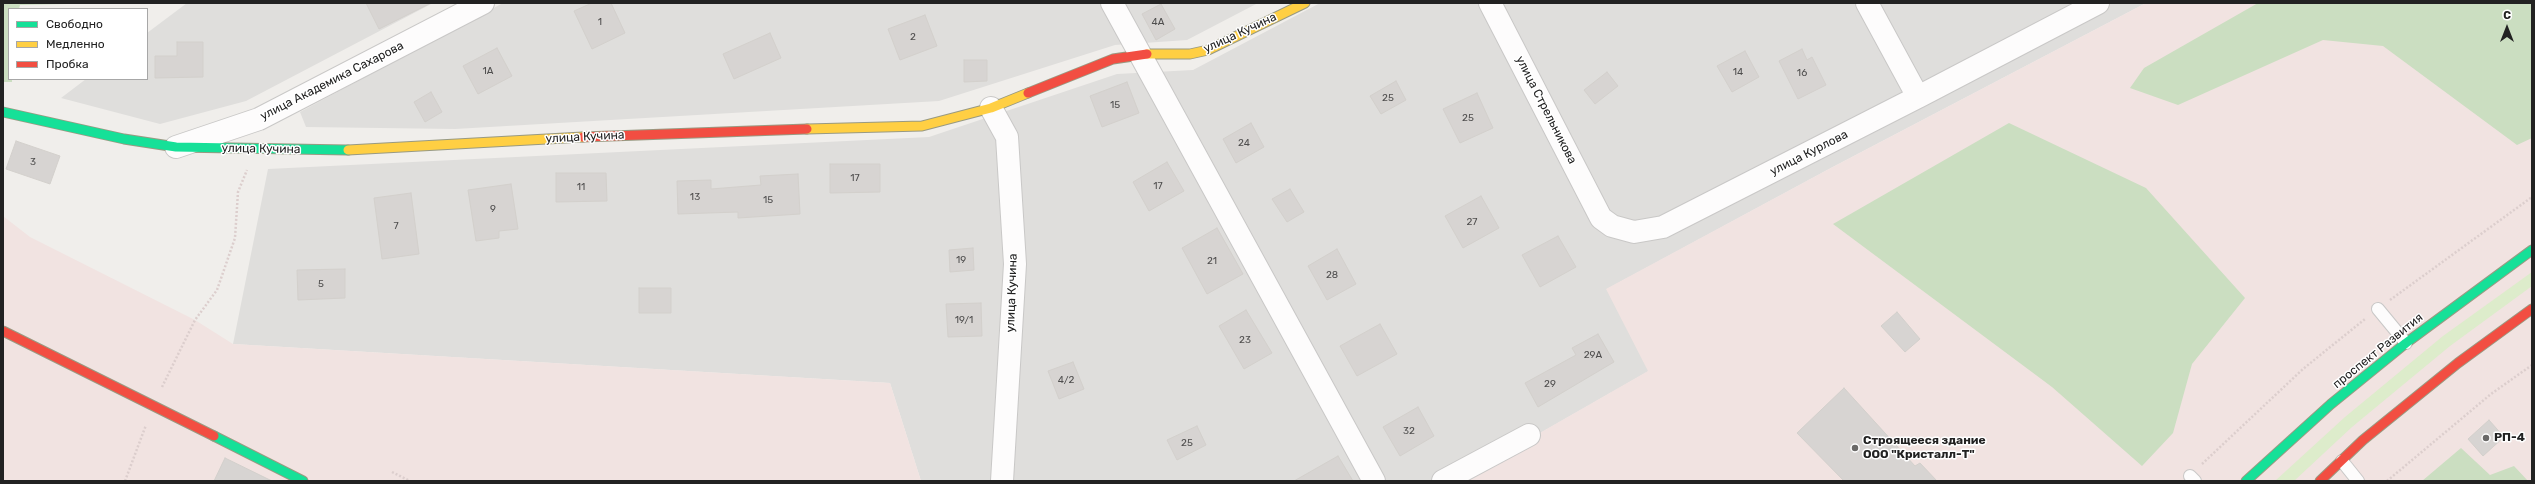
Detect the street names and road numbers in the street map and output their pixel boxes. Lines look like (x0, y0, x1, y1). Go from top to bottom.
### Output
street label: улица Кучина (1201, 10, 1279, 56)
street label: улица Академика Сахарова (258, 38, 406, 124)
street label: улица Стрельникова (1512, 54, 1580, 166)
street label: улица Курлова (1768, 127, 1850, 179)
street label: улица Кучина (545, 128, 625, 146)
street label: улица Кучина (221, 141, 301, 157)
street label: улица Кучина (1003, 253, 1021, 333)
street label: проспект Развития (2330, 310, 2426, 392)

